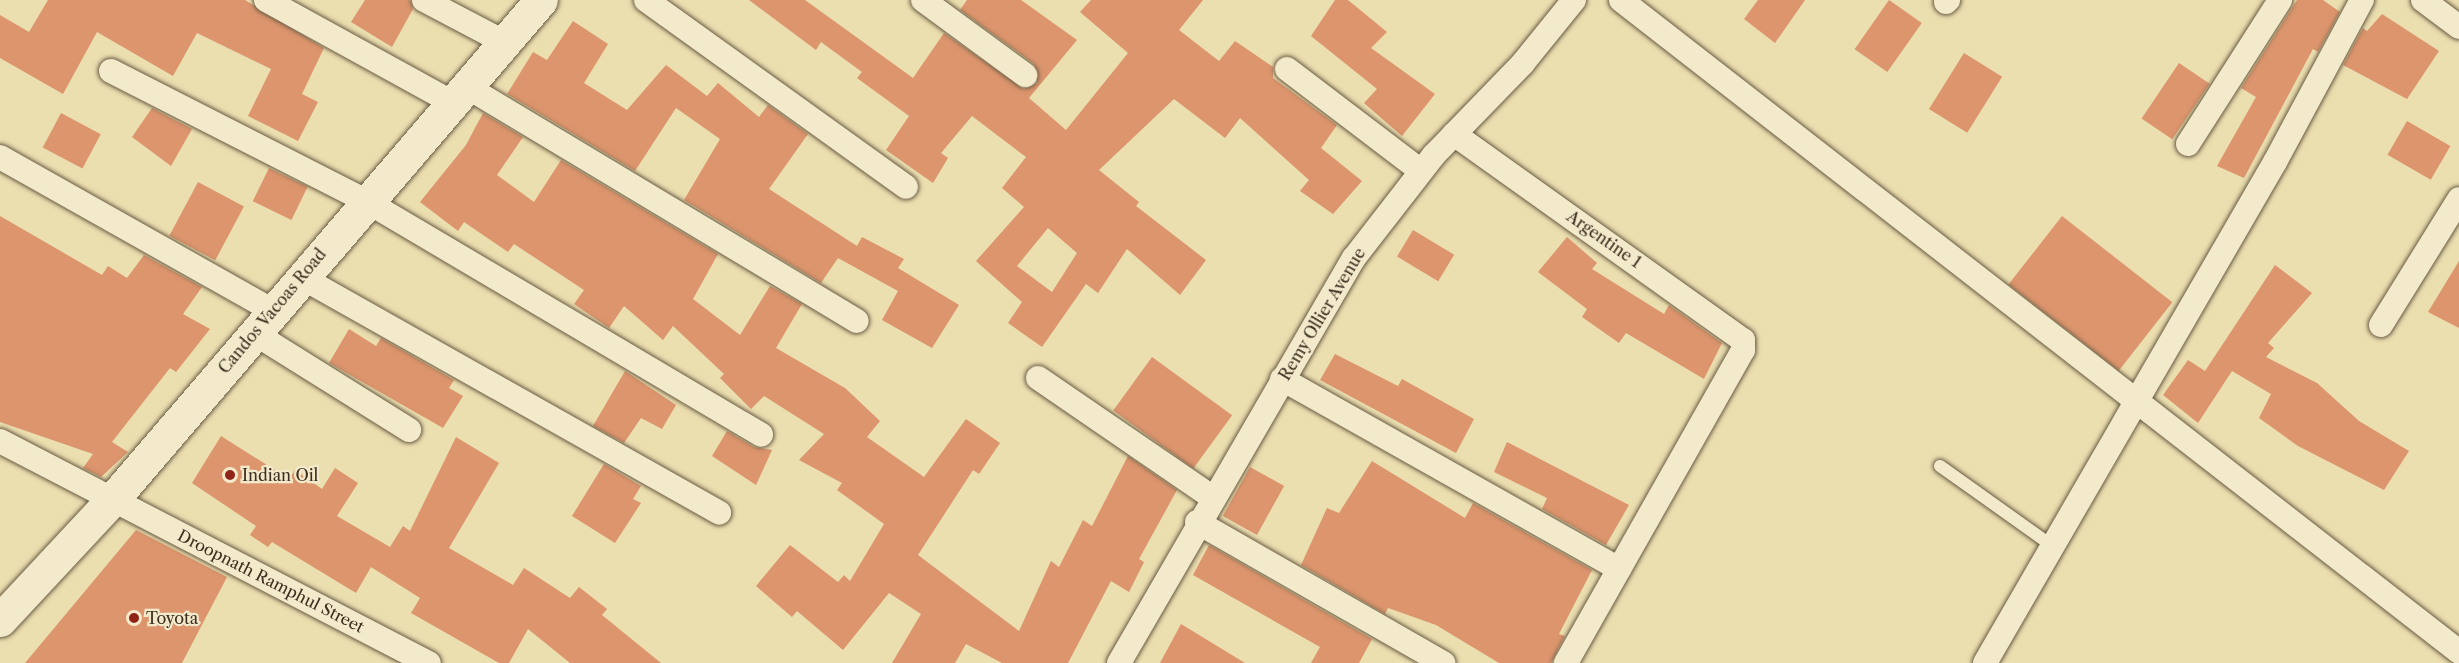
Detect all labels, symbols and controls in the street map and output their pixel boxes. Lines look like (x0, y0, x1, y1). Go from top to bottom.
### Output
street label: Argentine 1 (1563, 206, 1645, 272)
street label: Candos Vacoas Road (214, 244, 330, 378)
street label: Remy Ollier Avenue (1274, 244, 1370, 384)
place label: Indian Oil (242, 465, 318, 485)
marker: Indian Oil (223, 468, 237, 482)
street label: Droopnath Ramphul Street (175, 526, 367, 636)
place label: Toyota (146, 608, 198, 628)
marker: Toyota (127, 611, 141, 625)

